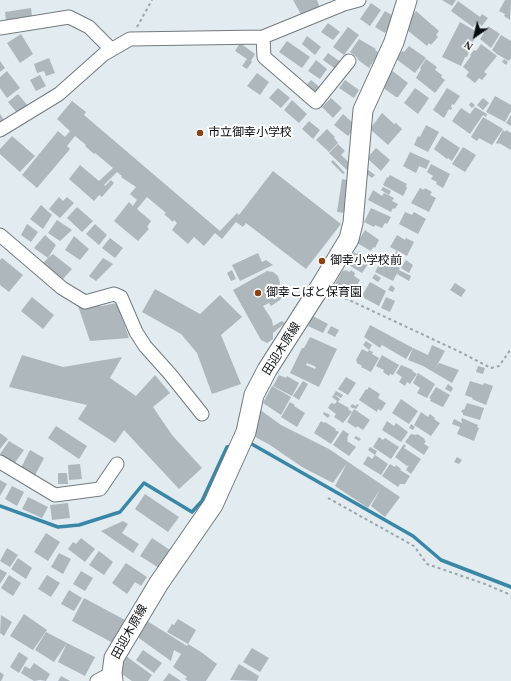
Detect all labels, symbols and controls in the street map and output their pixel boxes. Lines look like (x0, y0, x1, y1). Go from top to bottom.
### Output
north arrow (455, 16, 495, 56)
text: N (462, 39, 475, 53)
place label: 市立御幸小学校 (208, 126, 292, 140)
marker: 市立御幸小学校 (195, 128, 205, 138)
place label: 御幸小学校前 (330, 254, 402, 268)
marker: 御幸小学校前 (317, 256, 327, 266)
place label: 御幸こばと保育園 (266, 286, 362, 300)
marker: 御幸こばと保育園 (253, 288, 263, 298)
street label: 田迎木原線 (260, 320, 304, 378)
street label: 田迎木原線 (109, 602, 151, 662)

